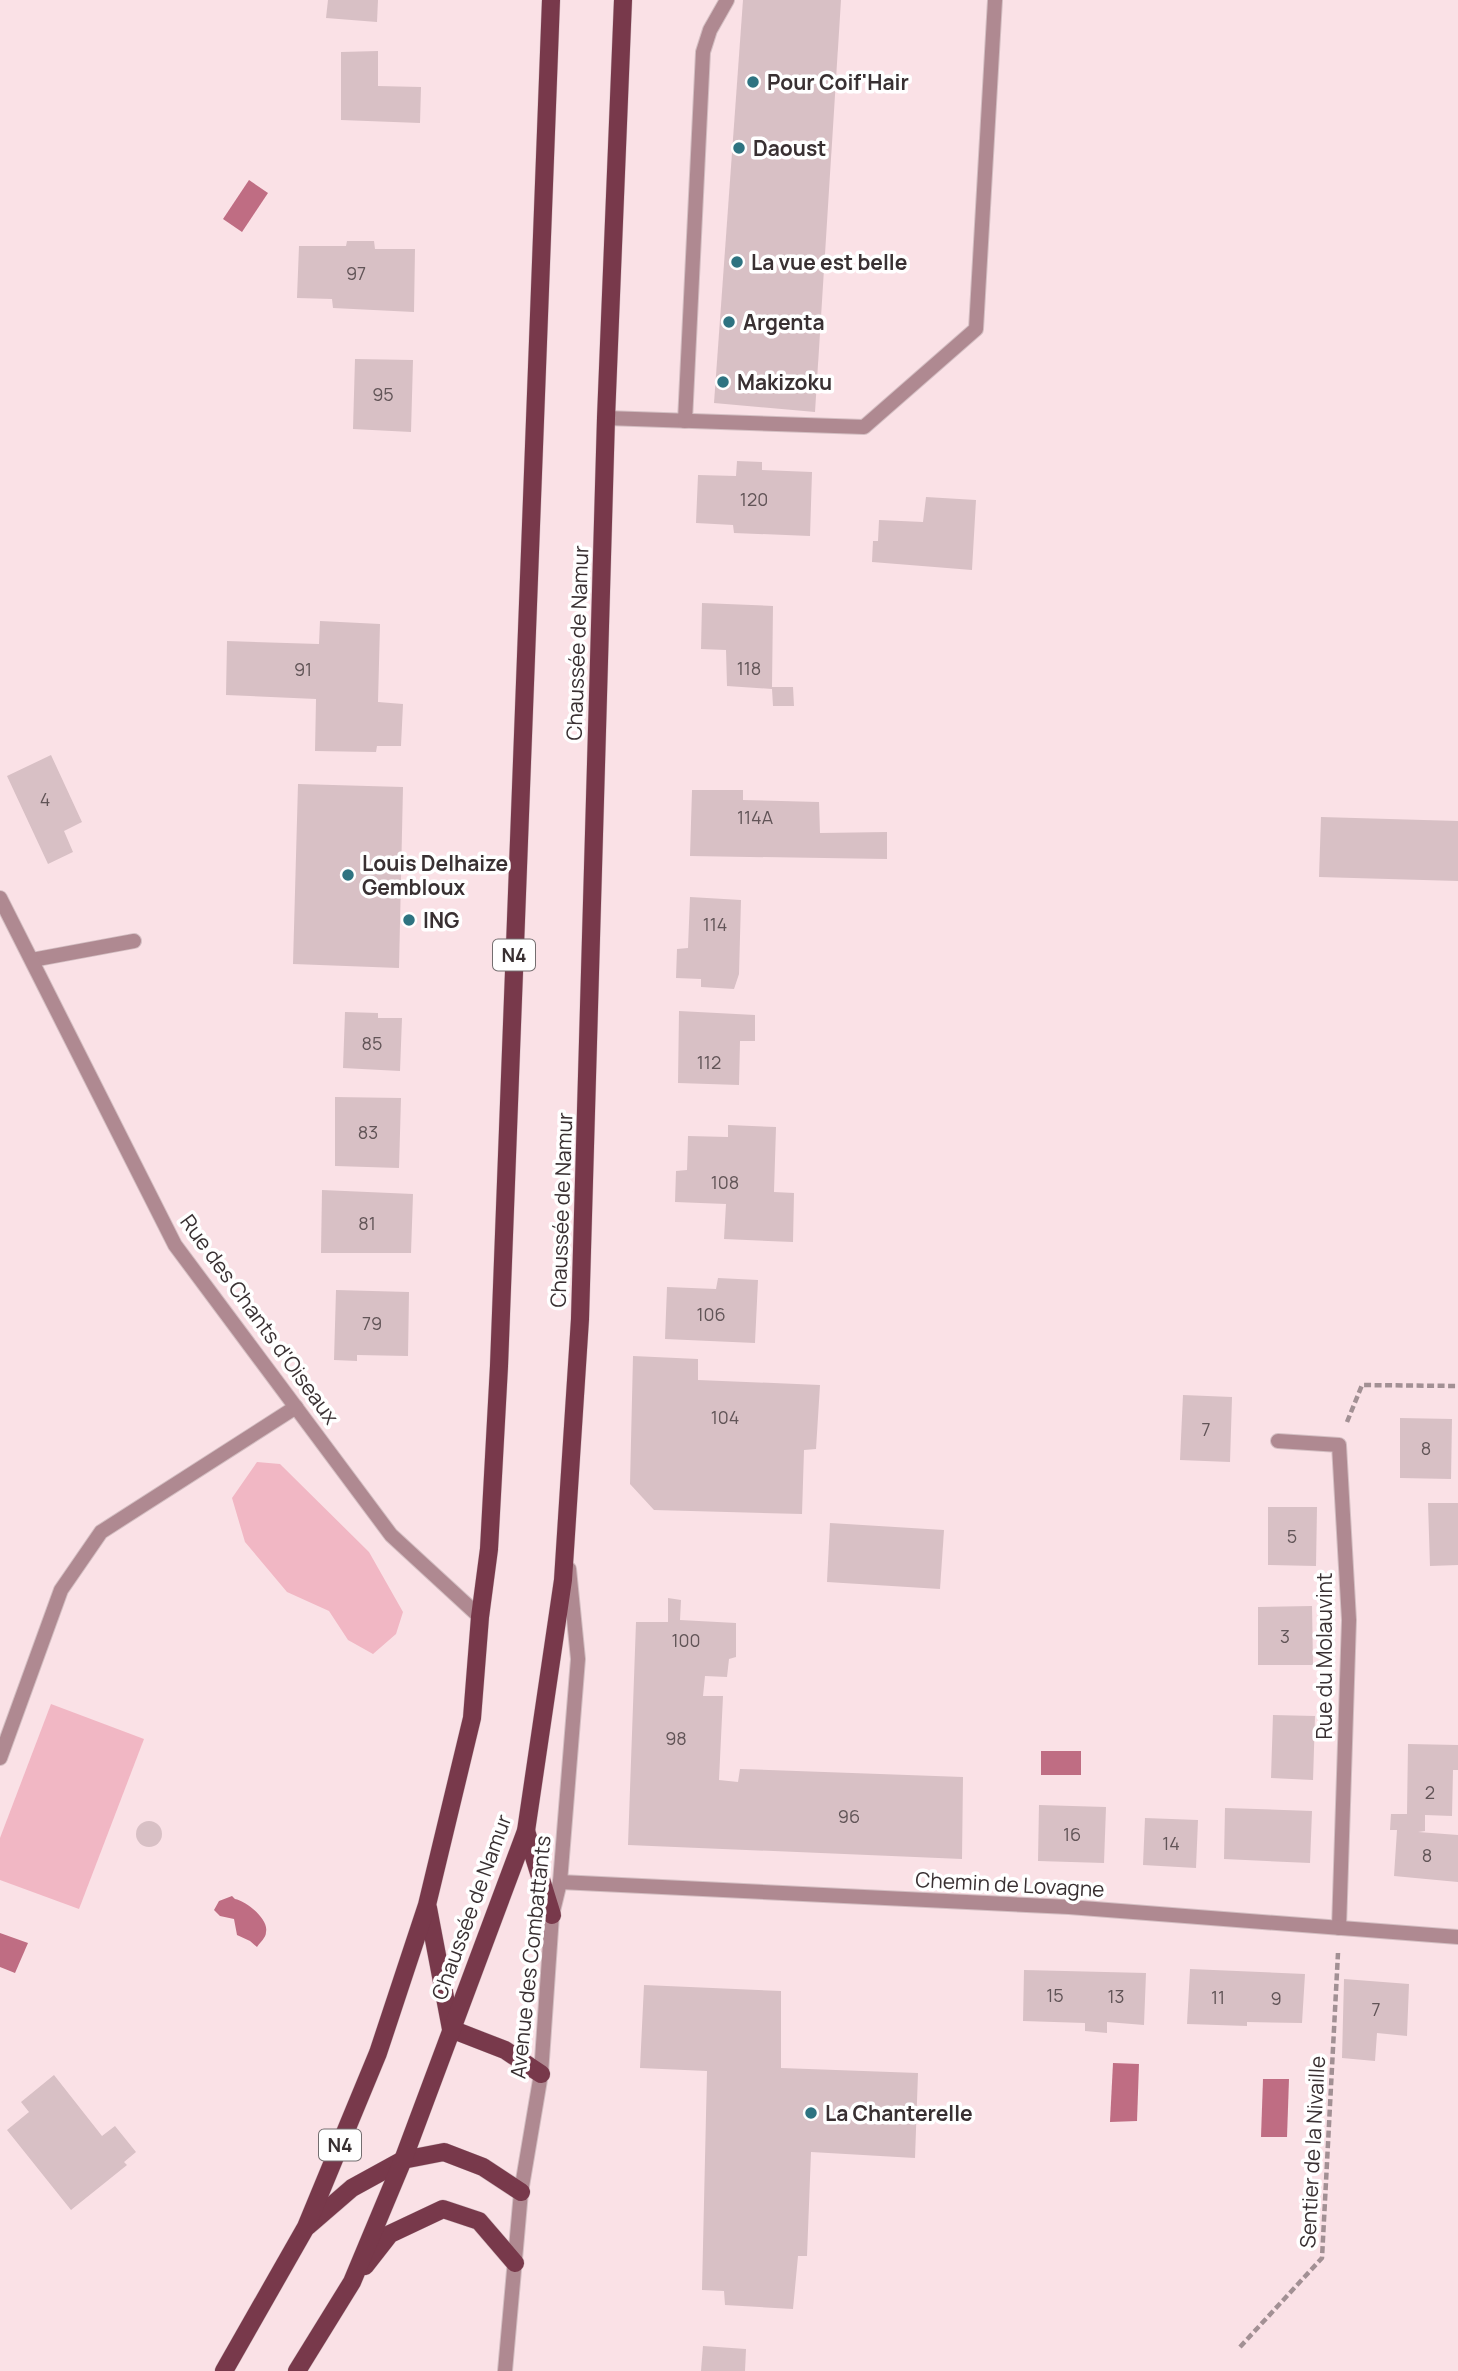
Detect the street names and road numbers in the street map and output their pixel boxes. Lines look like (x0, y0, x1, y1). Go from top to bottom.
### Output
street label: Chaussée de Namur (560, 545, 594, 741)
road number: N4 (493, 939, 535, 970)
street label: Chaussée de Namur (544, 1112, 578, 1308)
street label: Rue des Chants d'Oiseaux (174, 1209, 346, 1429)
street label: Rue du Molauvint (1310, 1573, 1338, 1739)
street label: Chaussée de Namur (424, 1810, 518, 2004)
street label: Avenue des Combattants (503, 1834, 557, 2080)
street label: Chemin de Lovagne (915, 1865, 1105, 1903)
street label: Sentier de la Nivaille (1293, 2055, 1331, 2249)
road number: N4 (319, 2130, 361, 2160)

